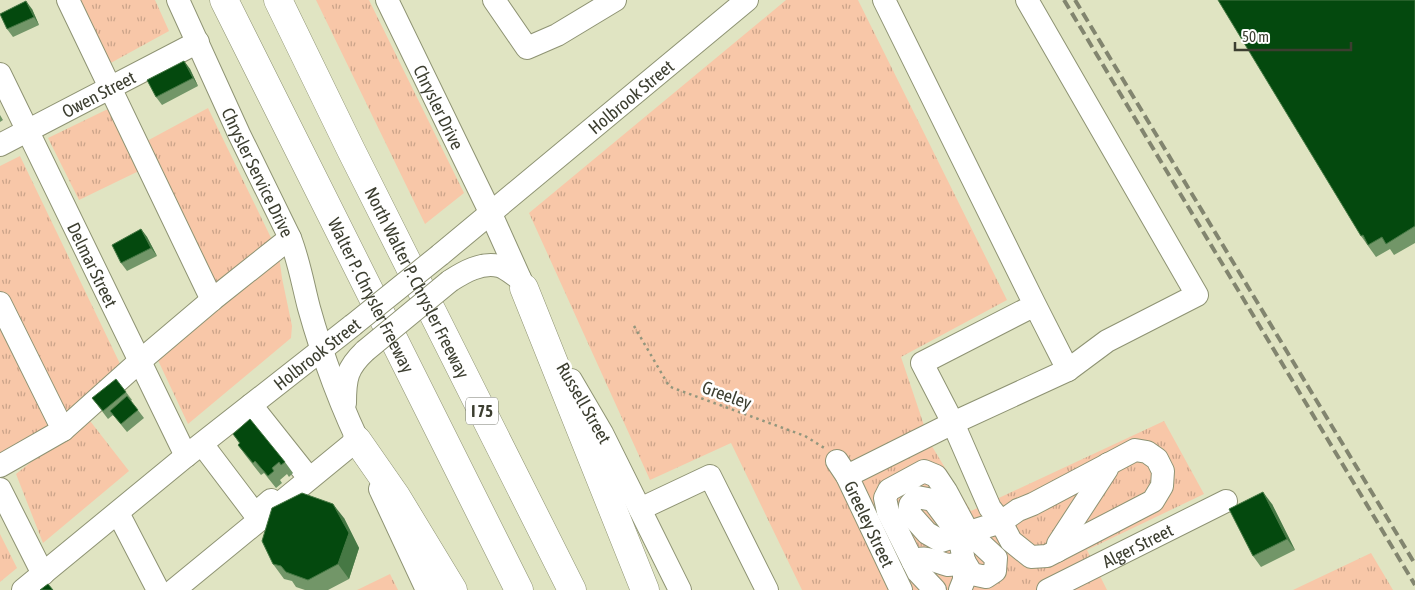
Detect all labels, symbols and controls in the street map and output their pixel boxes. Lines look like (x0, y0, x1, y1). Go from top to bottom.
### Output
scale bar (1235, 20, 1351, 52)
text: 50 m (1242, 28, 1269, 45)
street label: Holbrook Street (584, 55, 678, 138)
street label: Chrysler Drive (410, 61, 468, 153)
street label: Owen Street (58, 66, 139, 122)
street label: Chrysler Service Drive (218, 104, 298, 241)
street label: North Walter P. Chrysler Freeway (360, 183, 474, 381)
street label: Walter P. Chrysler Freeway (323, 214, 419, 376)
street label: Delmar Street (63, 219, 122, 310)
street label: Holbrook Street (269, 314, 365, 394)
street label: Russell Street (552, 359, 616, 447)
street label: Greeley (699, 376, 755, 414)
road number: I 75 (466, 398, 498, 424)
street label: Greeley Street (840, 477, 899, 570)
street label: Alger Street (1099, 519, 1176, 572)

